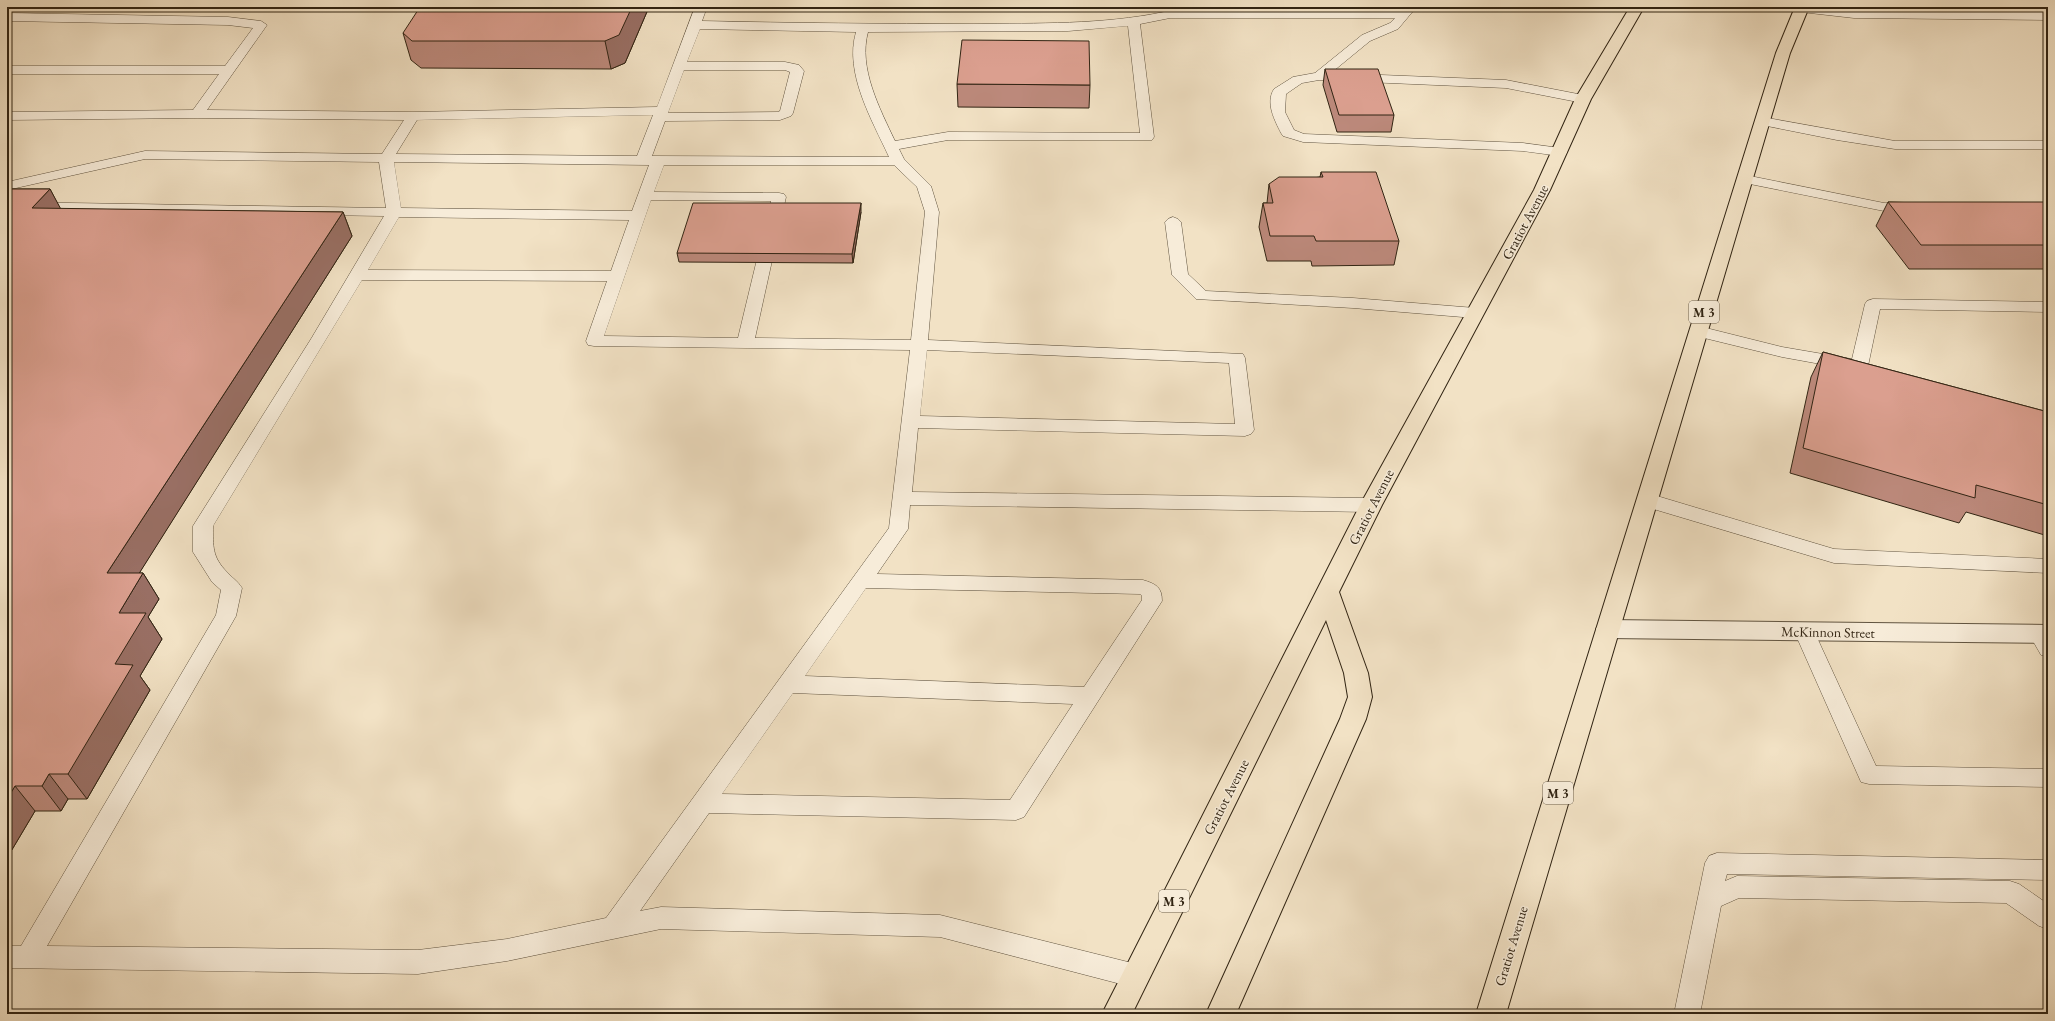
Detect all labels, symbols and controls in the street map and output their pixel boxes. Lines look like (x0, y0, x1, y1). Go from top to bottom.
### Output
street label: Gratiot Avenue (1498, 181, 1553, 263)
road number: M 3 (1689, 301, 1719, 323)
street label: Gratiot Avenue (1344, 466, 1398, 548)
street label: McKinnon Street (1781, 622, 1876, 642)
street label: Gratiot Avenue (1199, 756, 1253, 838)
road number: M 3 (1543, 782, 1573, 804)
road number: M 3 (1159, 890, 1189, 912)
street label: Gratiot Avenue (1490, 903, 1532, 988)

